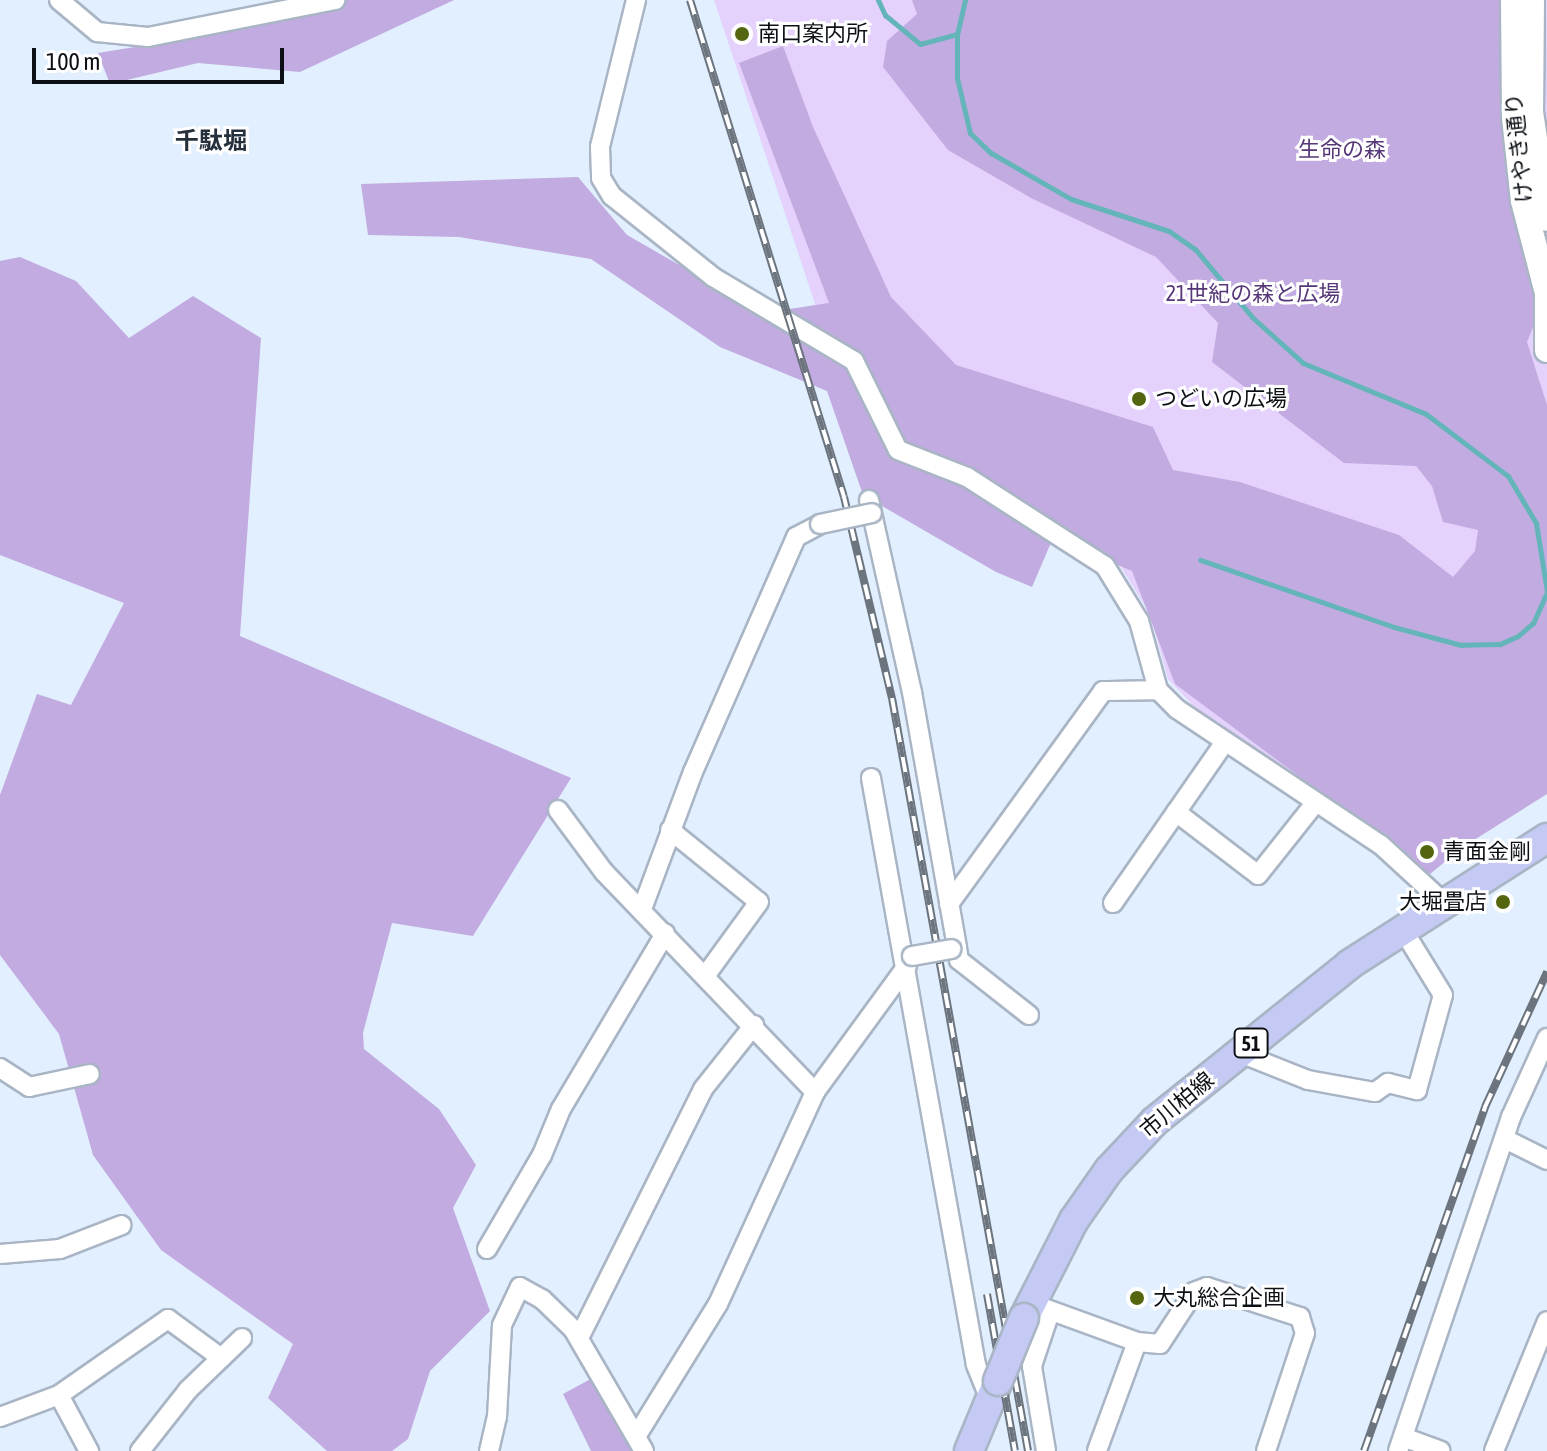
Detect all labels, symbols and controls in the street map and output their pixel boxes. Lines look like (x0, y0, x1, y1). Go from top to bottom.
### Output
place label: 南口案内所 (758, 21, 868, 47)
marker: 南口案内所 (733, 25, 751, 43)
scale bar (36, 32, 288, 82)
text: 100 m (46, 48, 100, 75)
street label: けやき通り (1500, 92, 1538, 204)
district label: 千駄堀 (175, 127, 247, 155)
park label: 生命の森 (1298, 137, 1386, 163)
park label: 21世紀の森と広場 (1166, 281, 1340, 307)
place label: つどいの広場 (1155, 386, 1287, 412)
marker: つどいの広場 (1130, 390, 1148, 408)
place label: 青面金剛 (1443, 839, 1531, 865)
marker: 青面金剛 (1418, 843, 1436, 861)
place label: 大堀畳店 (1399, 889, 1487, 915)
marker: 大堀畳店 (1494, 893, 1512, 911)
road number: 51 (1233, 1027, 1269, 1059)
street label: 市川柏線 (1135, 1067, 1219, 1143)
place label: 大丸総合企画 (1153, 1285, 1285, 1311)
marker: 大丸総合企画 (1128, 1289, 1146, 1307)

